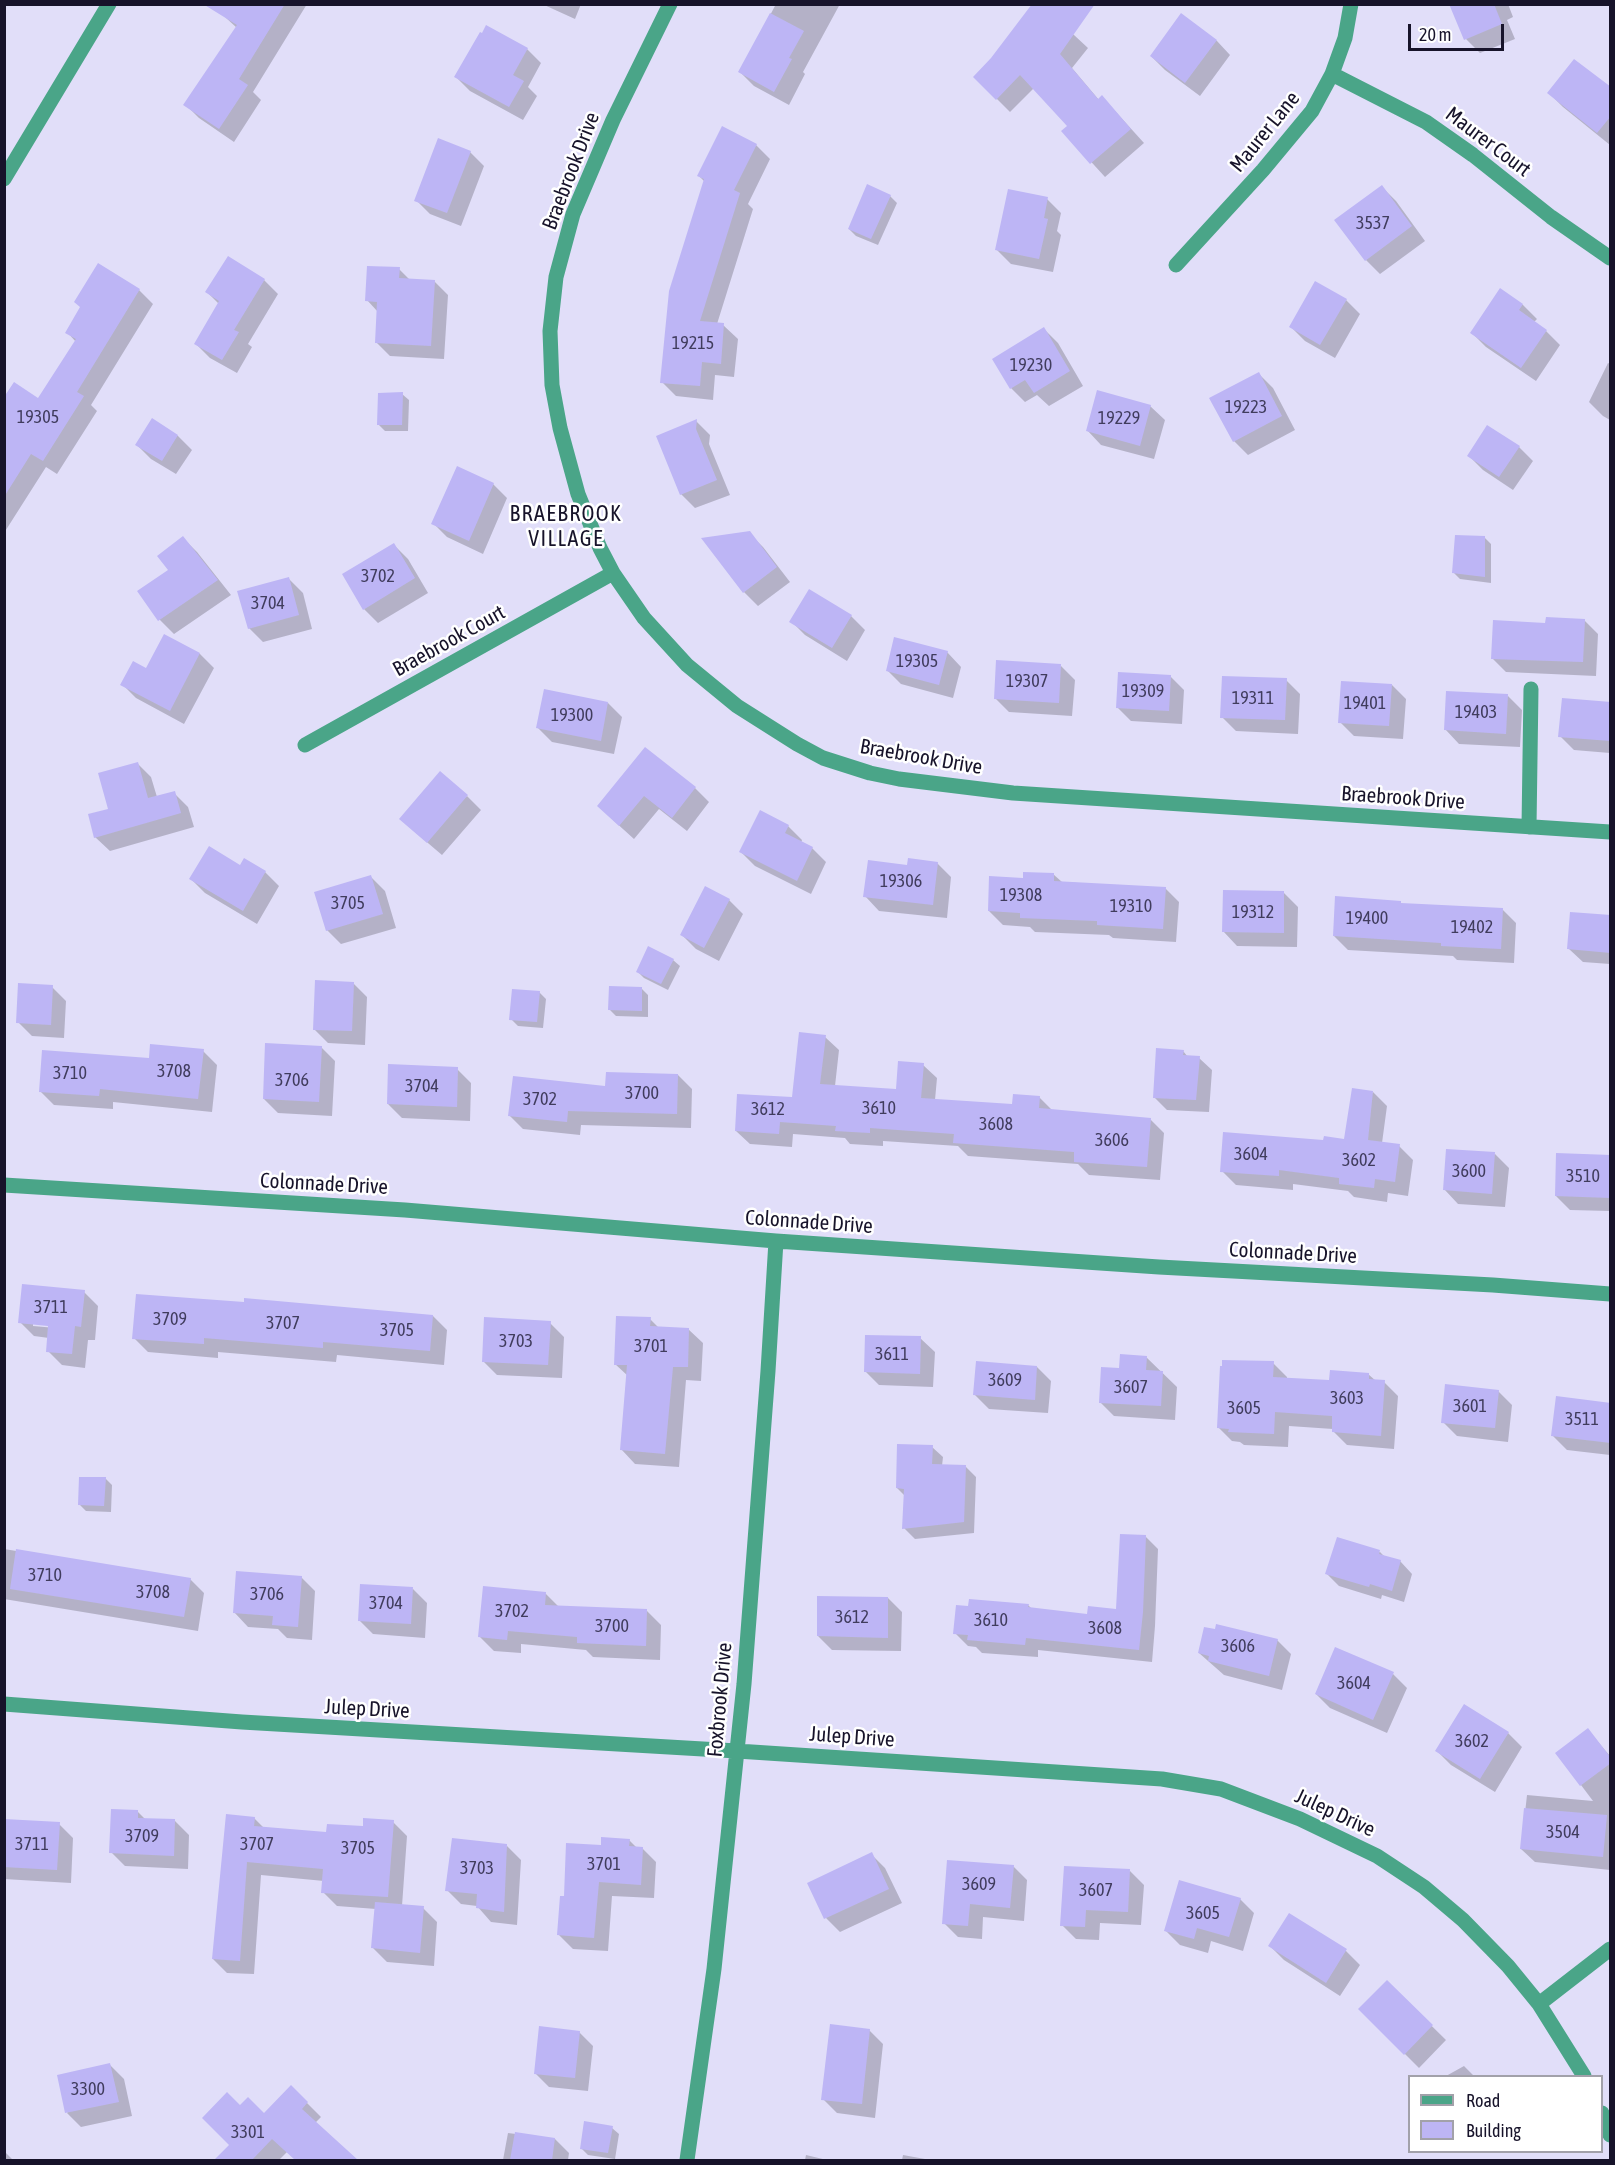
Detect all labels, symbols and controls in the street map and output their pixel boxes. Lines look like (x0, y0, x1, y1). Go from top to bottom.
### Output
scale bar (1411, 12, 1507, 50)
text: 20 m (1419, 24, 1451, 45)
street label: Maurer Lane (1225, 87, 1305, 177)
street label: Maurer Court (1440, 102, 1536, 182)
street label: Braebrook Drive (537, 109, 605, 233)
house number: 3537 (1356, 212, 1390, 234)
house number: 19215 (672, 332, 714, 354)
house number: 19230 (1010, 354, 1052, 376)
house number: 19223 (1225, 396, 1267, 418)
house number: 19305 (17, 406, 59, 428)
house number: 19229 (1098, 407, 1140, 429)
district label: BRAEBROOK VILLAGE (510, 501, 622, 552)
house number: 3702 (361, 565, 395, 587)
house number: 3704 (251, 592, 285, 614)
street label: Braebrook Court (388, 600, 510, 682)
house number: 19305 (896, 650, 938, 672)
house number: 19307 (1006, 670, 1048, 692)
house number: 19309 (1122, 680, 1164, 702)
house number: 19311 (1232, 687, 1274, 709)
house number: 19401 (1344, 692, 1386, 714)
house number: 19403 (1455, 701, 1497, 723)
house number: 19300 (551, 704, 593, 726)
street label: Braebrook Drive (858, 734, 984, 780)
street label: Braebrook Drive (1340, 781, 1466, 815)
house number: 19306 (880, 870, 922, 892)
house number: 19308 (1000, 884, 1042, 906)
house number: 3705 (331, 892, 365, 914)
house number: 19310 (1110, 895, 1152, 917)
house number: 19312 (1232, 901, 1274, 923)
house number: 19400 (1346, 907, 1388, 929)
house number: 19402 (1451, 916, 1493, 938)
house number: 3708 (157, 1060, 191, 1082)
house number: 3710 (53, 1062, 87, 1084)
house number: 3706 (275, 1069, 309, 1091)
house number: 3704 (405, 1075, 439, 1097)
house number: 3700 (625, 1082, 659, 1104)
house number: 3702 (523, 1088, 557, 1110)
house number: 3610 (862, 1097, 896, 1119)
house number: 3612 (751, 1098, 785, 1120)
house number: 3608 (979, 1113, 1013, 1135)
house number: 3606 (1095, 1129, 1129, 1151)
house number: 3604 (1234, 1143, 1268, 1165)
house number: 3602 (1342, 1149, 1376, 1171)
house number: 3600 (1452, 1160, 1486, 1182)
house number: 3510 (1566, 1165, 1600, 1187)
street label: Colonnade Drive (260, 1168, 388, 1200)
street label: Colonnade Drive (744, 1205, 874, 1239)
street label: Colonnade Drive (1229, 1237, 1357, 1269)
house number: 3711 (34, 1296, 68, 1318)
house number: 3709 (153, 1308, 187, 1330)
house number: 3707 (266, 1312, 300, 1334)
house number: 3705 (380, 1319, 414, 1341)
house number: 3703 (499, 1330, 533, 1352)
house number: 3701 (634, 1335, 668, 1357)
house number: 3611 (875, 1343, 909, 1365)
house number: 3609 (988, 1369, 1022, 1391)
house number: 3607 (1114, 1376, 1148, 1398)
house number: 3603 (1330, 1387, 1364, 1409)
house number: 3601 (1453, 1395, 1487, 1417)
house number: 3605 (1227, 1397, 1261, 1419)
house number: 3511 (1565, 1408, 1599, 1430)
house number: 3710 (28, 1564, 62, 1586)
house number: 3708 (136, 1581, 170, 1603)
house number: 3706 (250, 1583, 284, 1605)
house number: 3704 (369, 1592, 403, 1614)
house number: 3702 (495, 1600, 529, 1622)
house number: 3612 (835, 1606, 869, 1628)
house number: 3610 (974, 1609, 1008, 1631)
house number: 3700 (595, 1615, 629, 1637)
house number: 3608 (1088, 1617, 1122, 1639)
house number: 3606 (1221, 1635, 1255, 1657)
street label: Foxbrook Drive (702, 1642, 738, 1758)
house number: 3604 (1337, 1672, 1371, 1694)
street label: Julep Drive (324, 1694, 410, 1724)
street label: Julep Drive (809, 1721, 895, 1753)
house number: 3602 (1455, 1730, 1489, 1752)
street label: Julep Drive (1291, 1784, 1379, 1842)
house number: 3504 (1546, 1821, 1580, 1843)
house number: 3709 (125, 1825, 159, 1847)
house number: 3711 (15, 1833, 49, 1855)
house number: 3707 (240, 1833, 274, 1855)
house number: 3705 (341, 1837, 375, 1859)
house number: 3701 (587, 1853, 621, 1875)
house number: 3703 (460, 1857, 494, 1879)
house number: 3609 (962, 1873, 996, 1895)
house number: 3607 (1079, 1879, 1113, 1901)
house number: 3605 (1186, 1902, 1220, 1924)
legend (1408, 2075, 1603, 2153)
house number: 3300 (71, 2078, 105, 2100)
text: Road (1466, 2090, 1500, 2111)
text: Building (1466, 2120, 1521, 2141)
house number: 3301 (231, 2121, 265, 2143)

